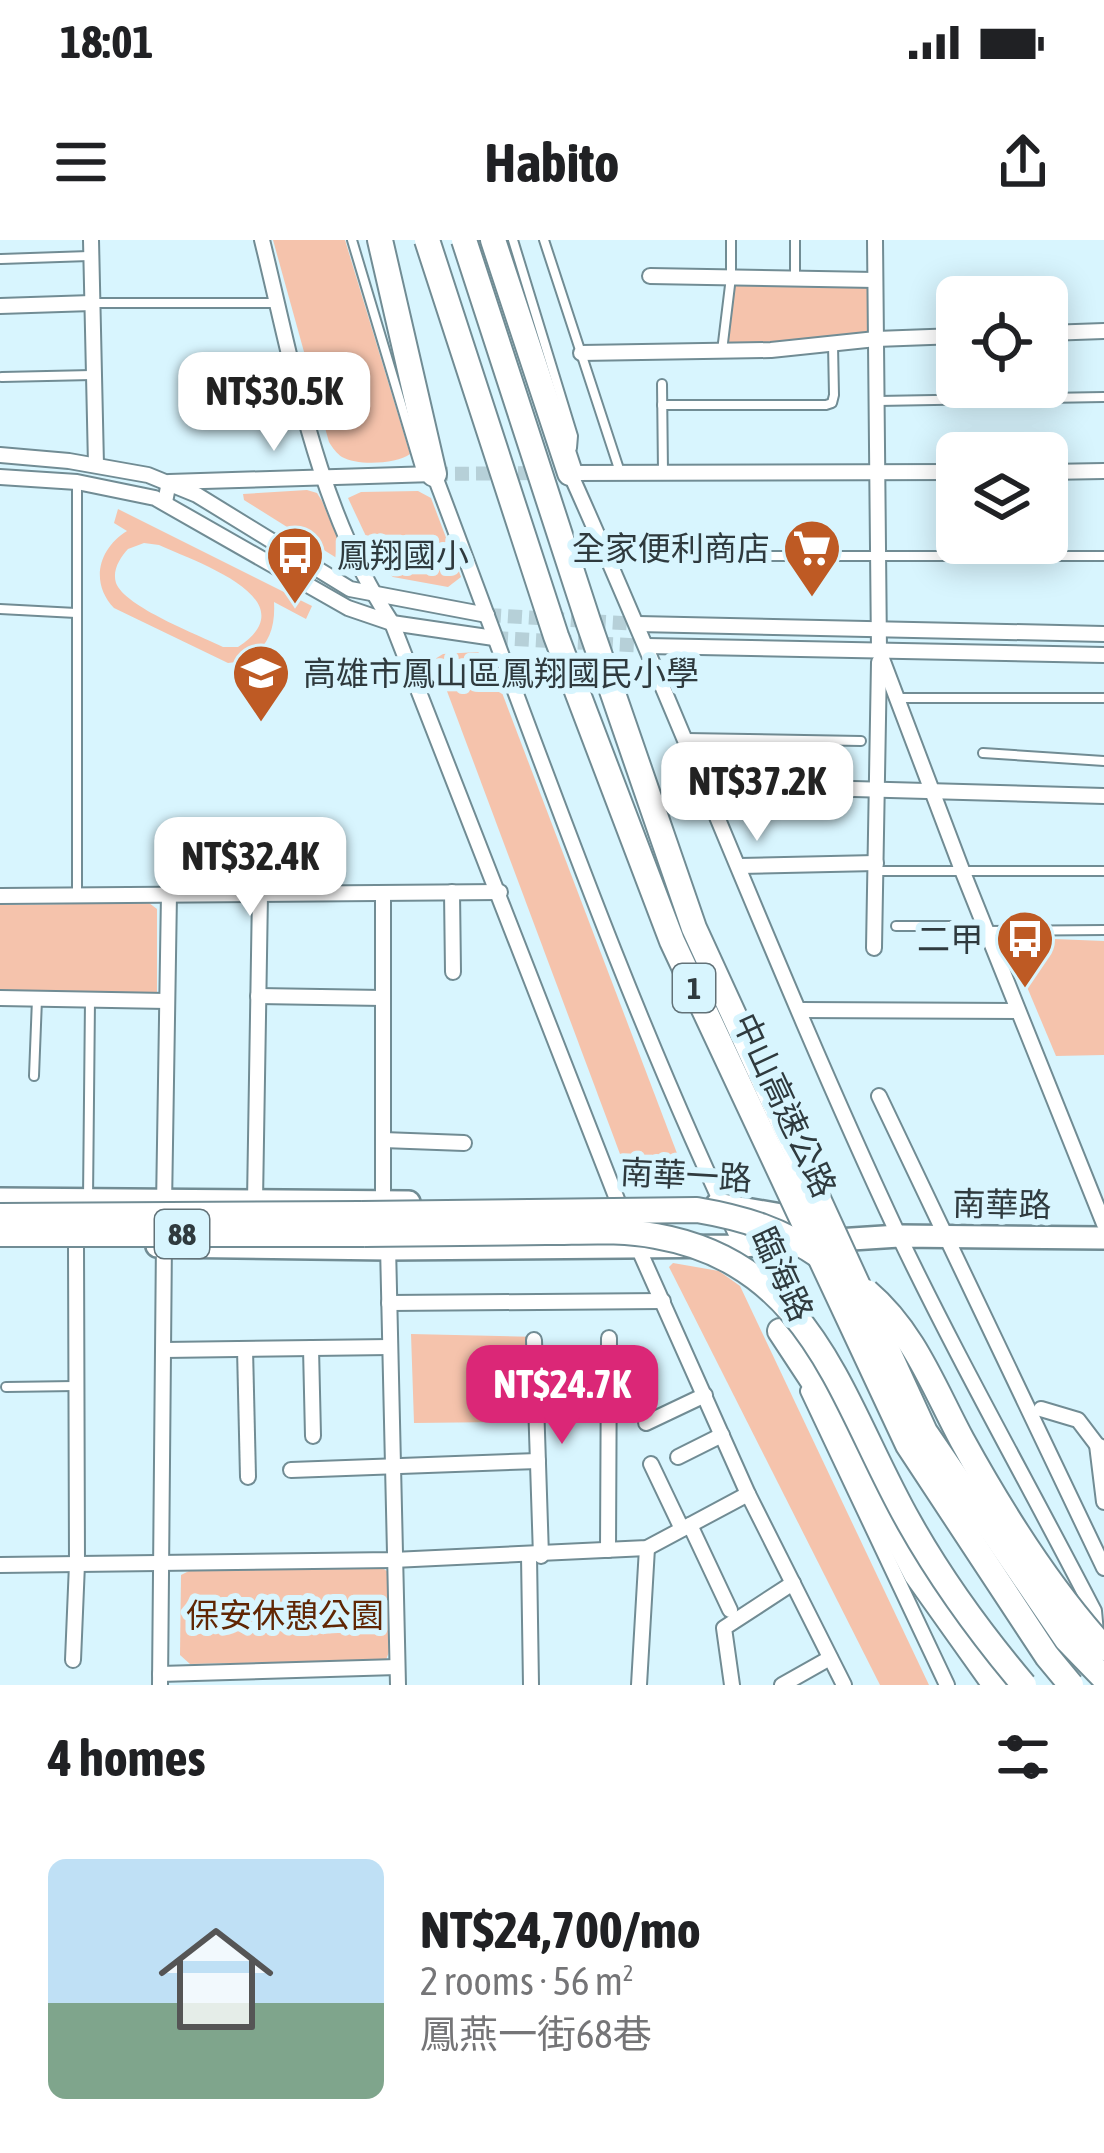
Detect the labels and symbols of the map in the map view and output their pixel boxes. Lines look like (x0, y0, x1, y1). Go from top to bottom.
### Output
pin: NT$30.5K (150, 352, 398, 454)
supermarket icon: 全家便利商店 (781, 517, 843, 599)
bus stop icon: 鳳翔國小 (264, 524, 326, 606)
place label: 全家便利商店 (572, 529, 770, 567)
place label: 鳳翔國小 (337, 536, 469, 574)
school or university icon: 高雄市鳳山區鳳翔國民小學 (230, 642, 292, 724)
place label: 高雄市鳳山區鳳翔國民小學 (303, 654, 699, 692)
pin: NT$37.2K (633, 742, 881, 844)
pin: NT$32.4K (126, 817, 374, 919)
bus stop icon: 二甲 (994, 908, 1056, 990)
place label: 二甲 (917, 920, 983, 958)
road number: 1 (673, 964, 715, 1012)
street label: 中山高速公路 (726, 1007, 844, 1203)
street label: 南華一路 (619, 1153, 753, 1197)
street label: 南華路 (952, 1184, 1052, 1224)
road number: 88 (155, 1210, 209, 1258)
street label: 臨海路 (745, 1221, 821, 1327)
pin: NT$24.7K (438, 1345, 686, 1447)
park label: 保安休憩公園 (186, 1596, 384, 1634)

